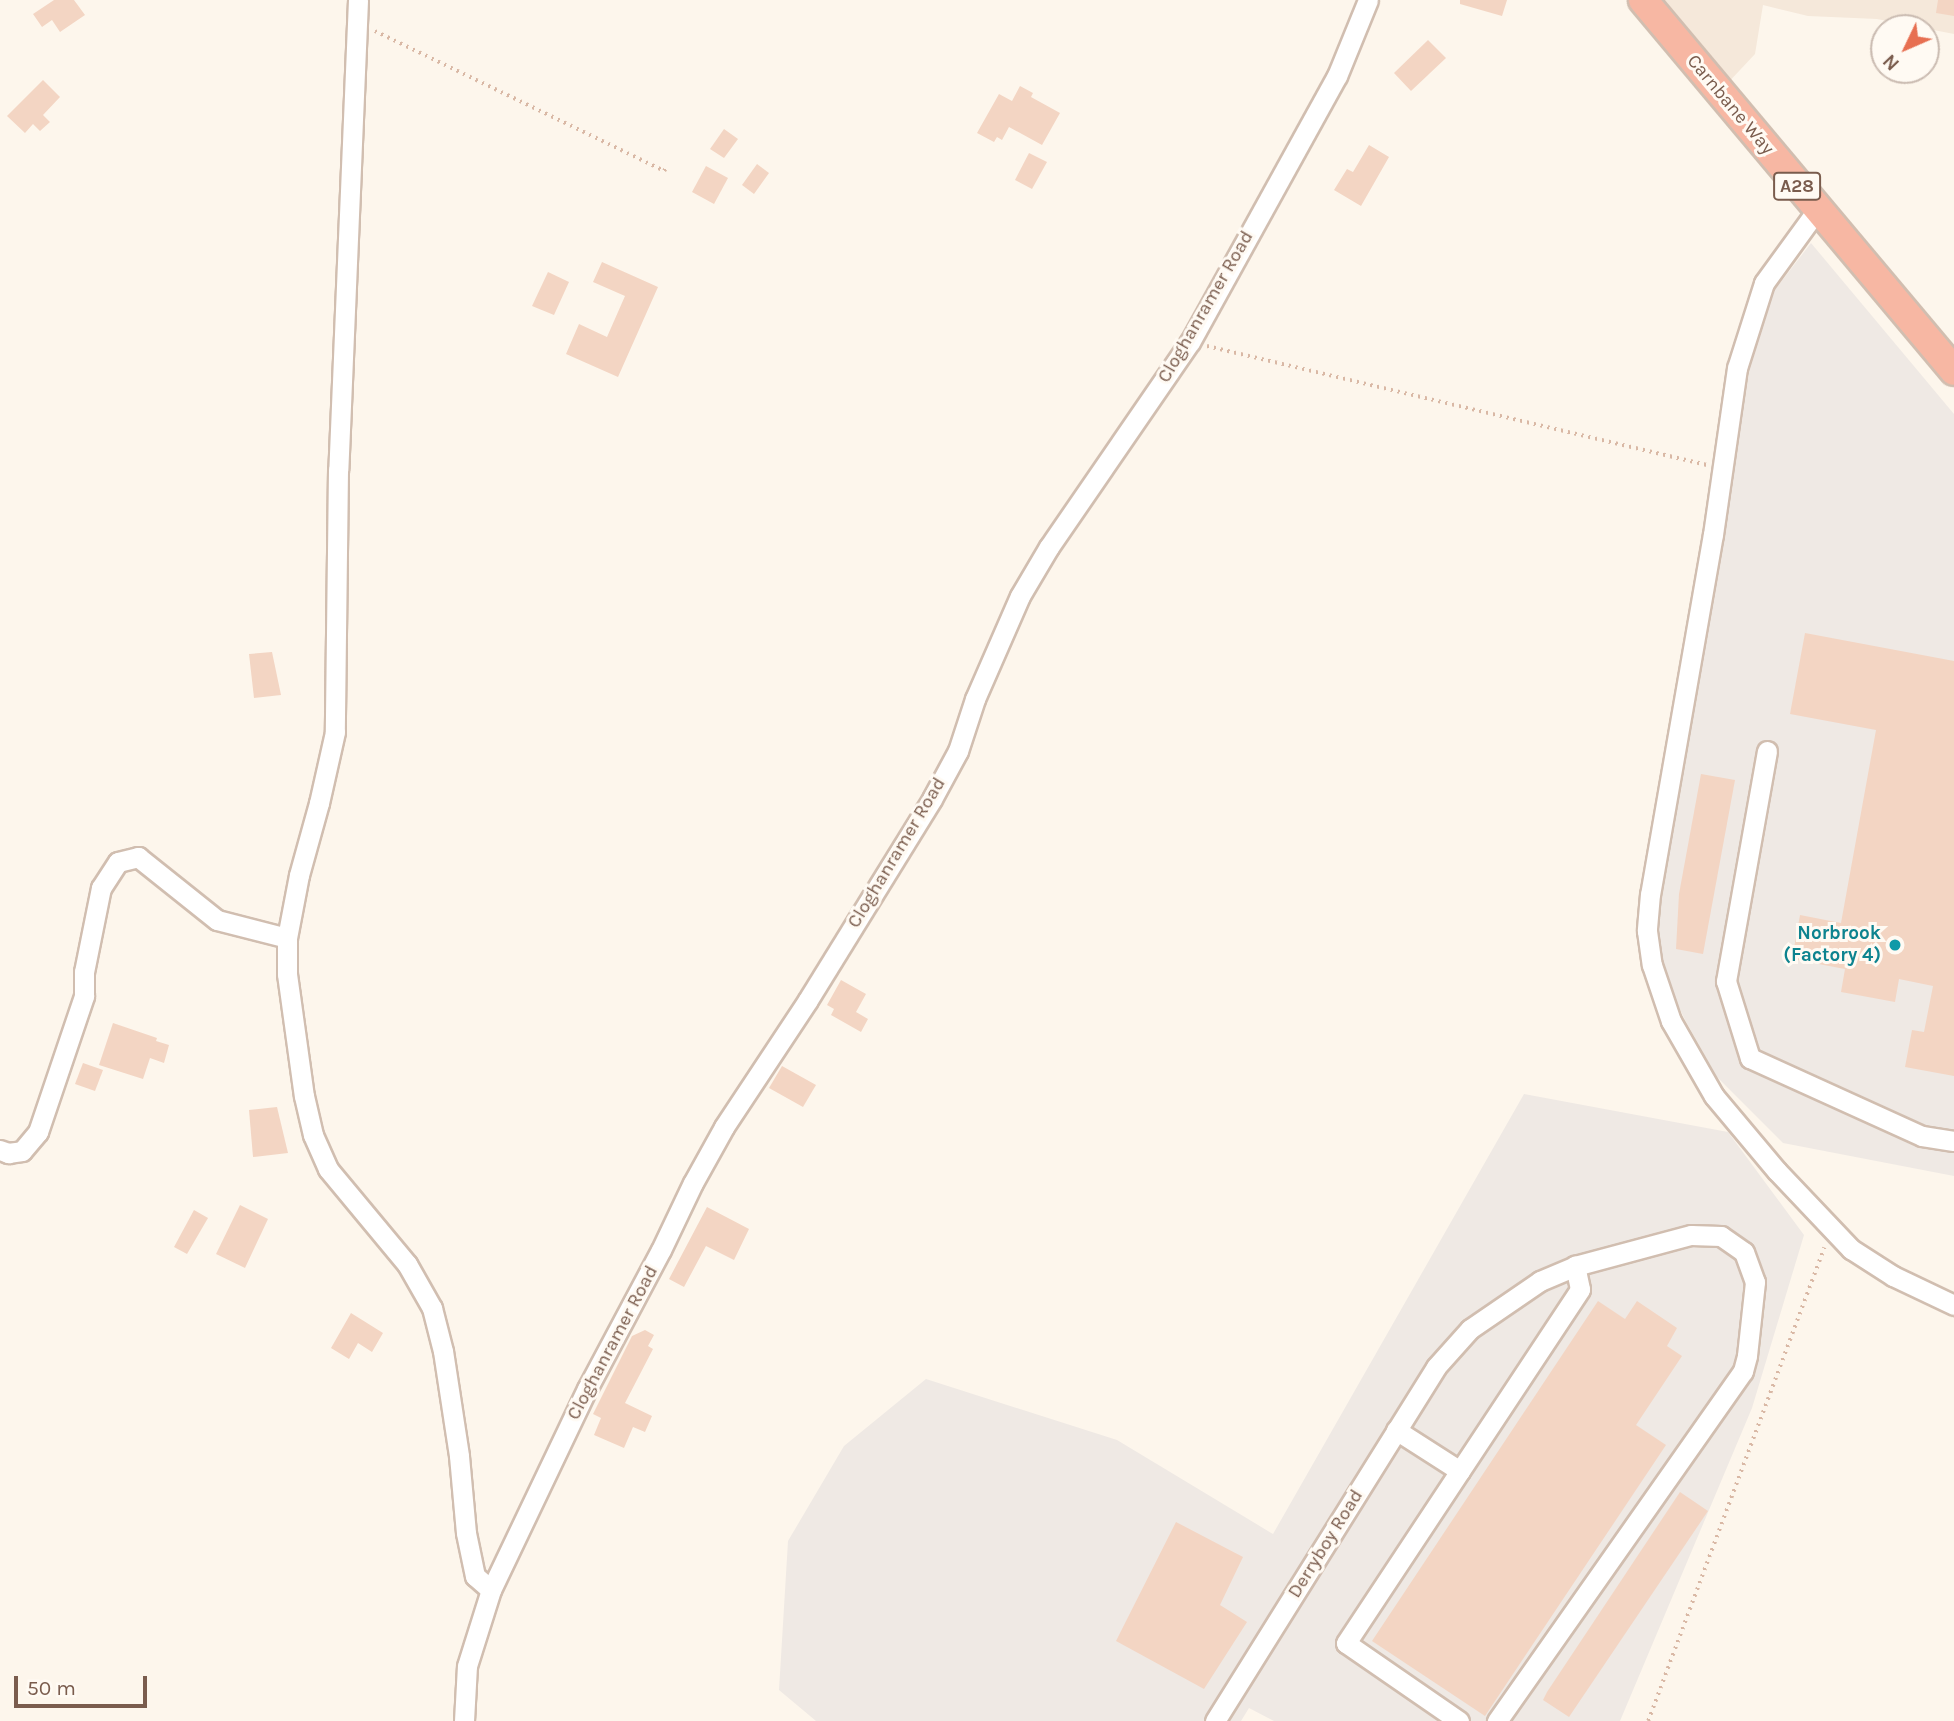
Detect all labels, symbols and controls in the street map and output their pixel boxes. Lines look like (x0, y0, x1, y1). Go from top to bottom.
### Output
north arrow (1870, 14, 1940, 84)
street label: Carnbane Way (1682, 50, 1778, 160)
text: N (1879, 50, 1904, 75)
road number: A28 (1772, 172, 1822, 201)
street label: Cloghanramer Road (1153, 227, 1259, 387)
street label: Cloghanramer Road (843, 774, 951, 932)
place label: Norbrook (Factory 4) (1783, 923, 1881, 967)
marker: Norbrook (Factory 4) (1887, 937, 1903, 953)
street label: Cloghanramer Road (563, 1262, 663, 1424)
street label: Derryboy Road (1284, 1486, 1368, 1602)
scale bar (18, 1662, 150, 1706)
text: 50 m (27, 1676, 76, 1700)

